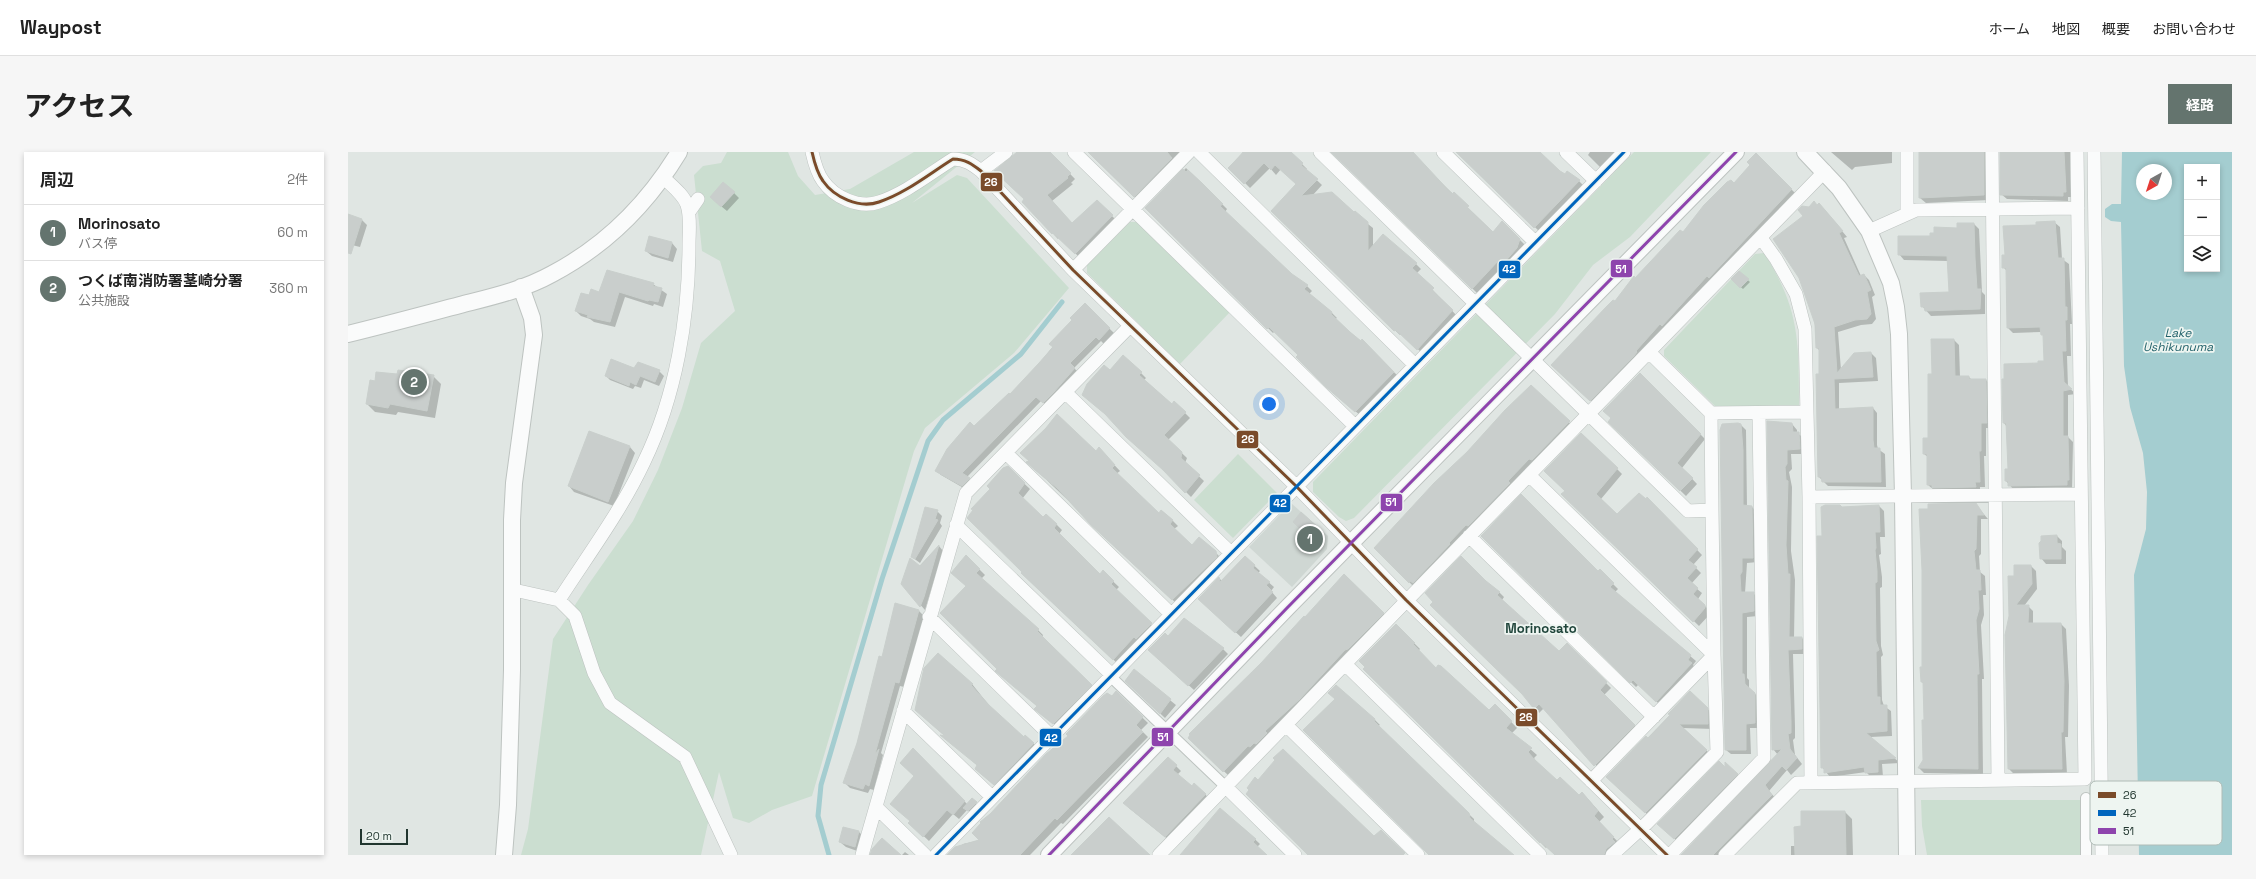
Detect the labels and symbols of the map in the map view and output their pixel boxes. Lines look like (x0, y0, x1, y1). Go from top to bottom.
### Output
north arrow (2136, 164, 2172, 200)
line badge: 26 (980, 172, 1003, 192)
text: 26 (984, 175, 998, 189)
line badge: 51 (1610, 259, 1633, 278)
line badge: 42 (1498, 260, 1521, 279)
text: 42 (1502, 262, 1516, 276)
text: 51 (1615, 262, 1627, 276)
water label: Lake Ushikunuma (2143, 325, 2213, 355)
pin: 2 (401, 367, 427, 397)
your location (1259, 394, 1279, 414)
line badge: 26 (1236, 430, 1259, 449)
text: 26 (1241, 432, 1255, 446)
line badge: 51 (1380, 493, 1403, 512)
line badge: 42 (1269, 494, 1291, 513)
text: 51 (1385, 495, 1397, 509)
text: 42 (1273, 496, 1287, 510)
pin: 1 (1297, 524, 1323, 554)
district label: Morinosato (1505, 620, 1577, 637)
line badge: 26 (1515, 708, 1538, 727)
text: 26 (1519, 710, 1533, 724)
line badge: 51 (1151, 727, 1174, 747)
line badge: 42 (1039, 728, 1062, 747)
text: 51 (1157, 730, 1169, 744)
text: 42 (1044, 731, 1058, 745)
legend (2090, 781, 2222, 845)
text: 26 (2123, 788, 2137, 802)
text: 42 (2123, 806, 2137, 820)
text: 51 (2123, 824, 2134, 838)
scale bar (360, 827, 408, 846)

